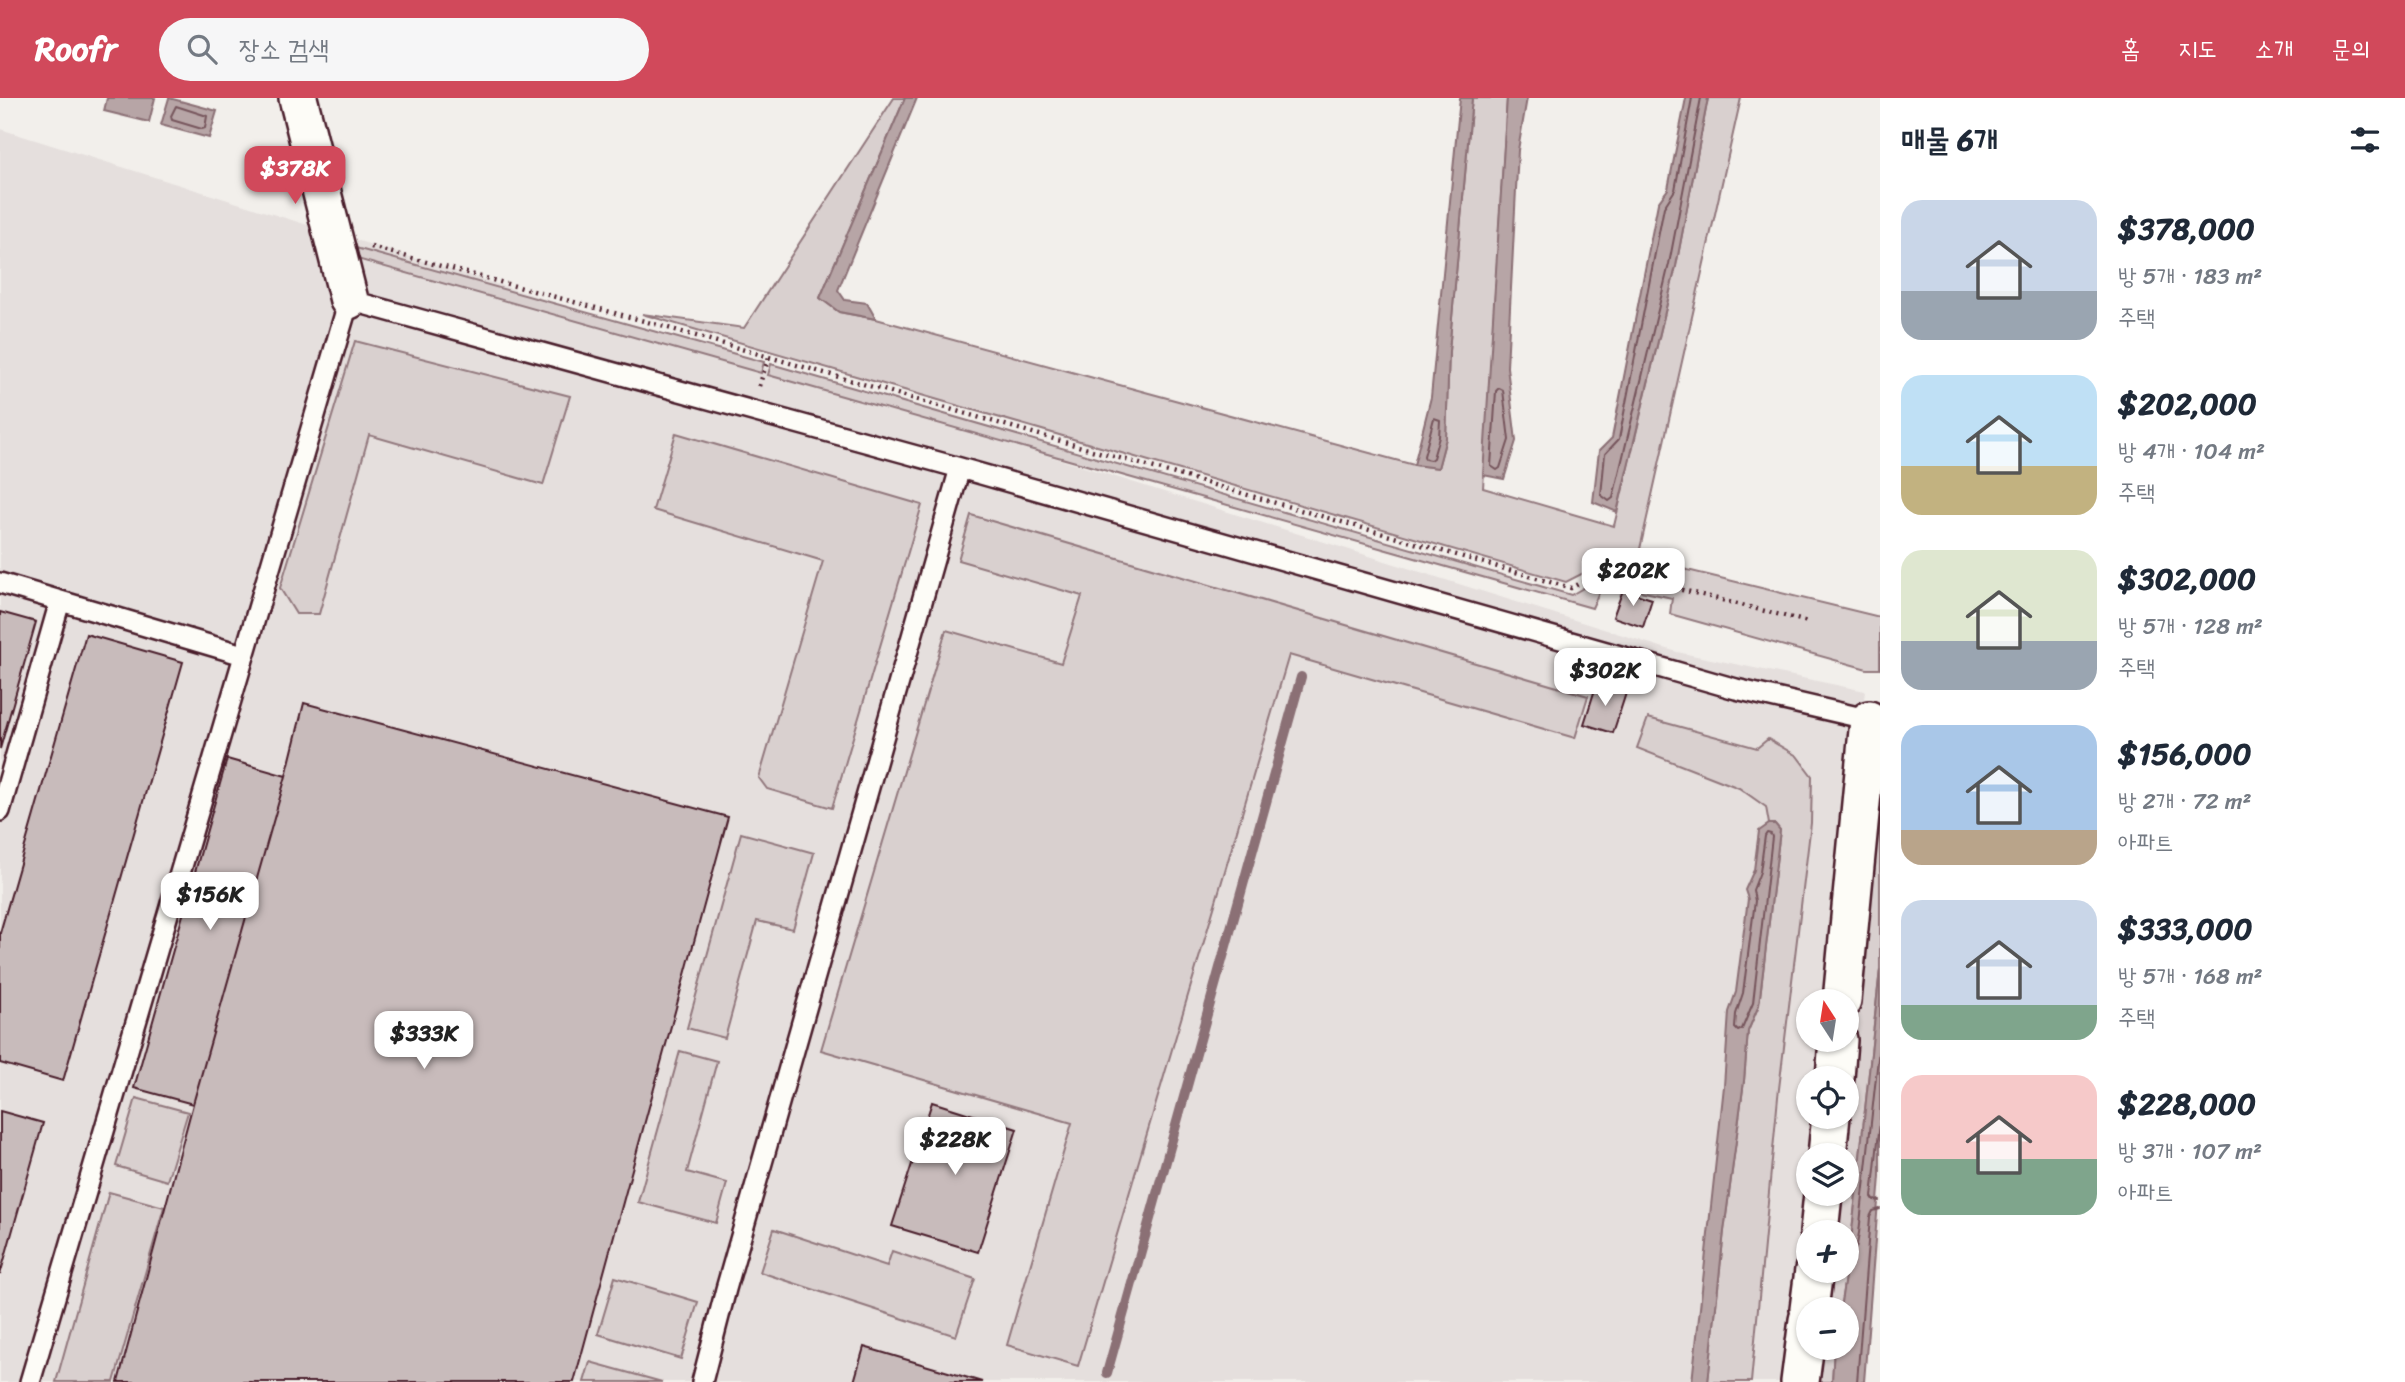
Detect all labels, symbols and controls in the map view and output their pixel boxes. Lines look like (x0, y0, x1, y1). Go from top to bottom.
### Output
search box (159, 18, 649, 81)
text: Roofr (35, 20, 117, 78)
text: 장소 검색 (239, 26, 329, 72)
text: 홈 (2121, 28, 2140, 70)
text: 지도 (2178, 28, 2217, 70)
text: 소개 (2255, 28, 2293, 70)
text: 문의 (2331, 28, 2370, 70)
icon: search (183, 30, 221, 68)
text: 매물 6개 (1901, 113, 1998, 167)
icon: filters (2346, 121, 2384, 159)
pin: $378K (246, 146, 344, 206)
text: $378K (260, 148, 330, 189)
text: $378,000 (2118, 202, 2255, 256)
icon: home (1957, 228, 2041, 312)
text: 방 5개 · 183 m² (2118, 256, 2262, 297)
text: 주택 (2118, 297, 2155, 338)
text: $202,000 (2118, 377, 2257, 431)
icon: home (1957, 403, 2041, 487)
text: 방 4개 · 104 m² (2118, 431, 2265, 472)
text: 주택 (2118, 472, 2155, 513)
pin: $202K (1584, 548, 1682, 608)
text: $202K (1598, 550, 1668, 591)
text: $302,000 (2118, 552, 2256, 606)
icon: home (1957, 578, 2041, 662)
text: 방 5개 · 128 m² (2118, 606, 2263, 647)
text: 주택 (2118, 647, 2155, 688)
pin: $302K (1556, 648, 1654, 708)
text: $302K (1570, 650, 1640, 691)
text: $156,000 (2118, 727, 2251, 781)
icon: home (1957, 753, 2041, 837)
text: 방 2개 · 72 m² (2118, 781, 2251, 822)
text: 아파트 (2118, 822, 2174, 863)
pin: $156K (161, 872, 259, 932)
text: $156K (177, 874, 243, 915)
text: $333,000 (2118, 902, 2253, 956)
icon: home (1957, 928, 2041, 1012)
text: 방 5개 · 168 m² (2118, 956, 2263, 997)
north arrow (1796, 989, 1858, 1052)
map controls (1796, 989, 1859, 1360)
text: 주택 (2118, 997, 2155, 1038)
pin: $333K (375, 1012, 473, 1071)
text: $333K (390, 1013, 458, 1054)
button: locate (1796, 1066, 1859, 1129)
text: $228,000 (2118, 1077, 2256, 1131)
icon: home (1957, 1103, 2041, 1187)
pin: $228K (906, 1118, 1004, 1177)
text: $228K (920, 1119, 990, 1160)
text: 방 3개 · 107 m² (2118, 1131, 2262, 1172)
button: layers (1796, 1143, 1859, 1206)
text: 아파트 (2118, 1172, 2174, 1213)
button: + (1796, 1220, 1859, 1283)
button: − (1796, 1297, 1859, 1360)

